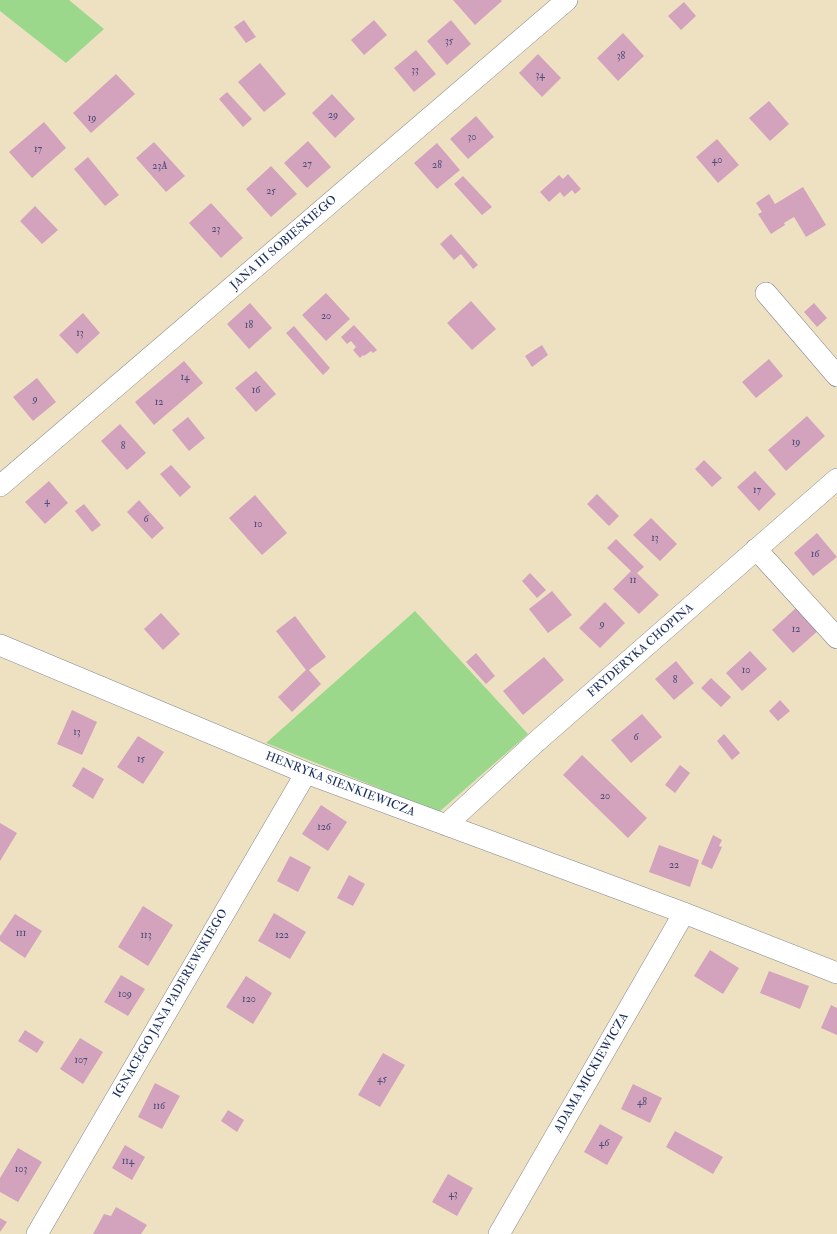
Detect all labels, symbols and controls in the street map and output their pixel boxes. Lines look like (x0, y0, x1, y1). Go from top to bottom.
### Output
house number: 35 (445, 36, 453, 48)
house number: 38 (617, 51, 625, 63)
house number: 33 (411, 65, 419, 77)
house number: 34 (535, 70, 545, 82)
house number: 29 (328, 110, 338, 122)
house number: 19 (88, 113, 96, 125)
house number: 30 (468, 132, 476, 144)
house number: 17 (34, 144, 42, 156)
house number: 40 (712, 155, 722, 167)
house number: 27 (302, 159, 312, 171)
house number: 28 (432, 160, 442, 172)
house number: 23A (152, 161, 168, 173)
house number: 25 (266, 186, 276, 198)
street label: JANA III SOBIESKIEGO (228, 193, 340, 293)
house number: 23 (212, 224, 220, 236)
house number: 20 (321, 311, 331, 323)
house number: 18 (245, 320, 253, 332)
house number: 13 (76, 328, 84, 340)
house number: 14 (181, 372, 189, 384)
house number: 16 (252, 385, 260, 397)
house number: 9 (32, 394, 38, 406)
house number: 12 (155, 397, 163, 409)
house number: 19 (792, 437, 800, 449)
house number: 8 (121, 441, 125, 453)
house number: 17 (753, 485, 761, 497)
house number: 4 (44, 496, 50, 508)
house number: 6 (143, 514, 149, 526)
house number: 10 (254, 519, 262, 531)
house number: 13 (651, 533, 659, 545)
house number: 16 (811, 549, 819, 561)
house number: 11 (629, 575, 637, 587)
street label: FRYDERYKA CHOPINA (585, 601, 697, 701)
house number: 9 (599, 619, 605, 631)
house number: 12 (792, 624, 800, 636)
house number: 10 (742, 665, 750, 677)
house number: 8 (673, 675, 677, 687)
house number: 13 (73, 727, 81, 739)
house number: 6 (633, 732, 639, 744)
street label: HENRYKA SIENKIEWICZA (263, 750, 417, 820)
house number: 15 (137, 754, 145, 766)
house number: 20 (600, 791, 610, 803)
house number: 126 (317, 822, 331, 834)
house number: 22 (669, 860, 679, 872)
street label: IGNACEGO JANA PADEREWSKIEGO (111, 907, 231, 1101)
house number: 111 (16, 928, 26, 940)
house number: 113 (141, 930, 151, 942)
house number: 122 (275, 930, 289, 942)
house number: 109 (118, 989, 132, 1001)
house number: 120 (242, 994, 256, 1006)
street label: ADAMA MICKIEWICZA (552, 1011, 632, 1135)
house number: 107 (74, 1055, 88, 1067)
house number: 45 (377, 1074, 387, 1086)
house number: 48 (637, 1097, 647, 1109)
house number: 116 (153, 1101, 165, 1113)
house number: 46 (599, 1138, 609, 1150)
house number: 114 (122, 1156, 134, 1168)
house number: 103 (15, 1164, 27, 1176)
house number: 43 (448, 1189, 458, 1201)

